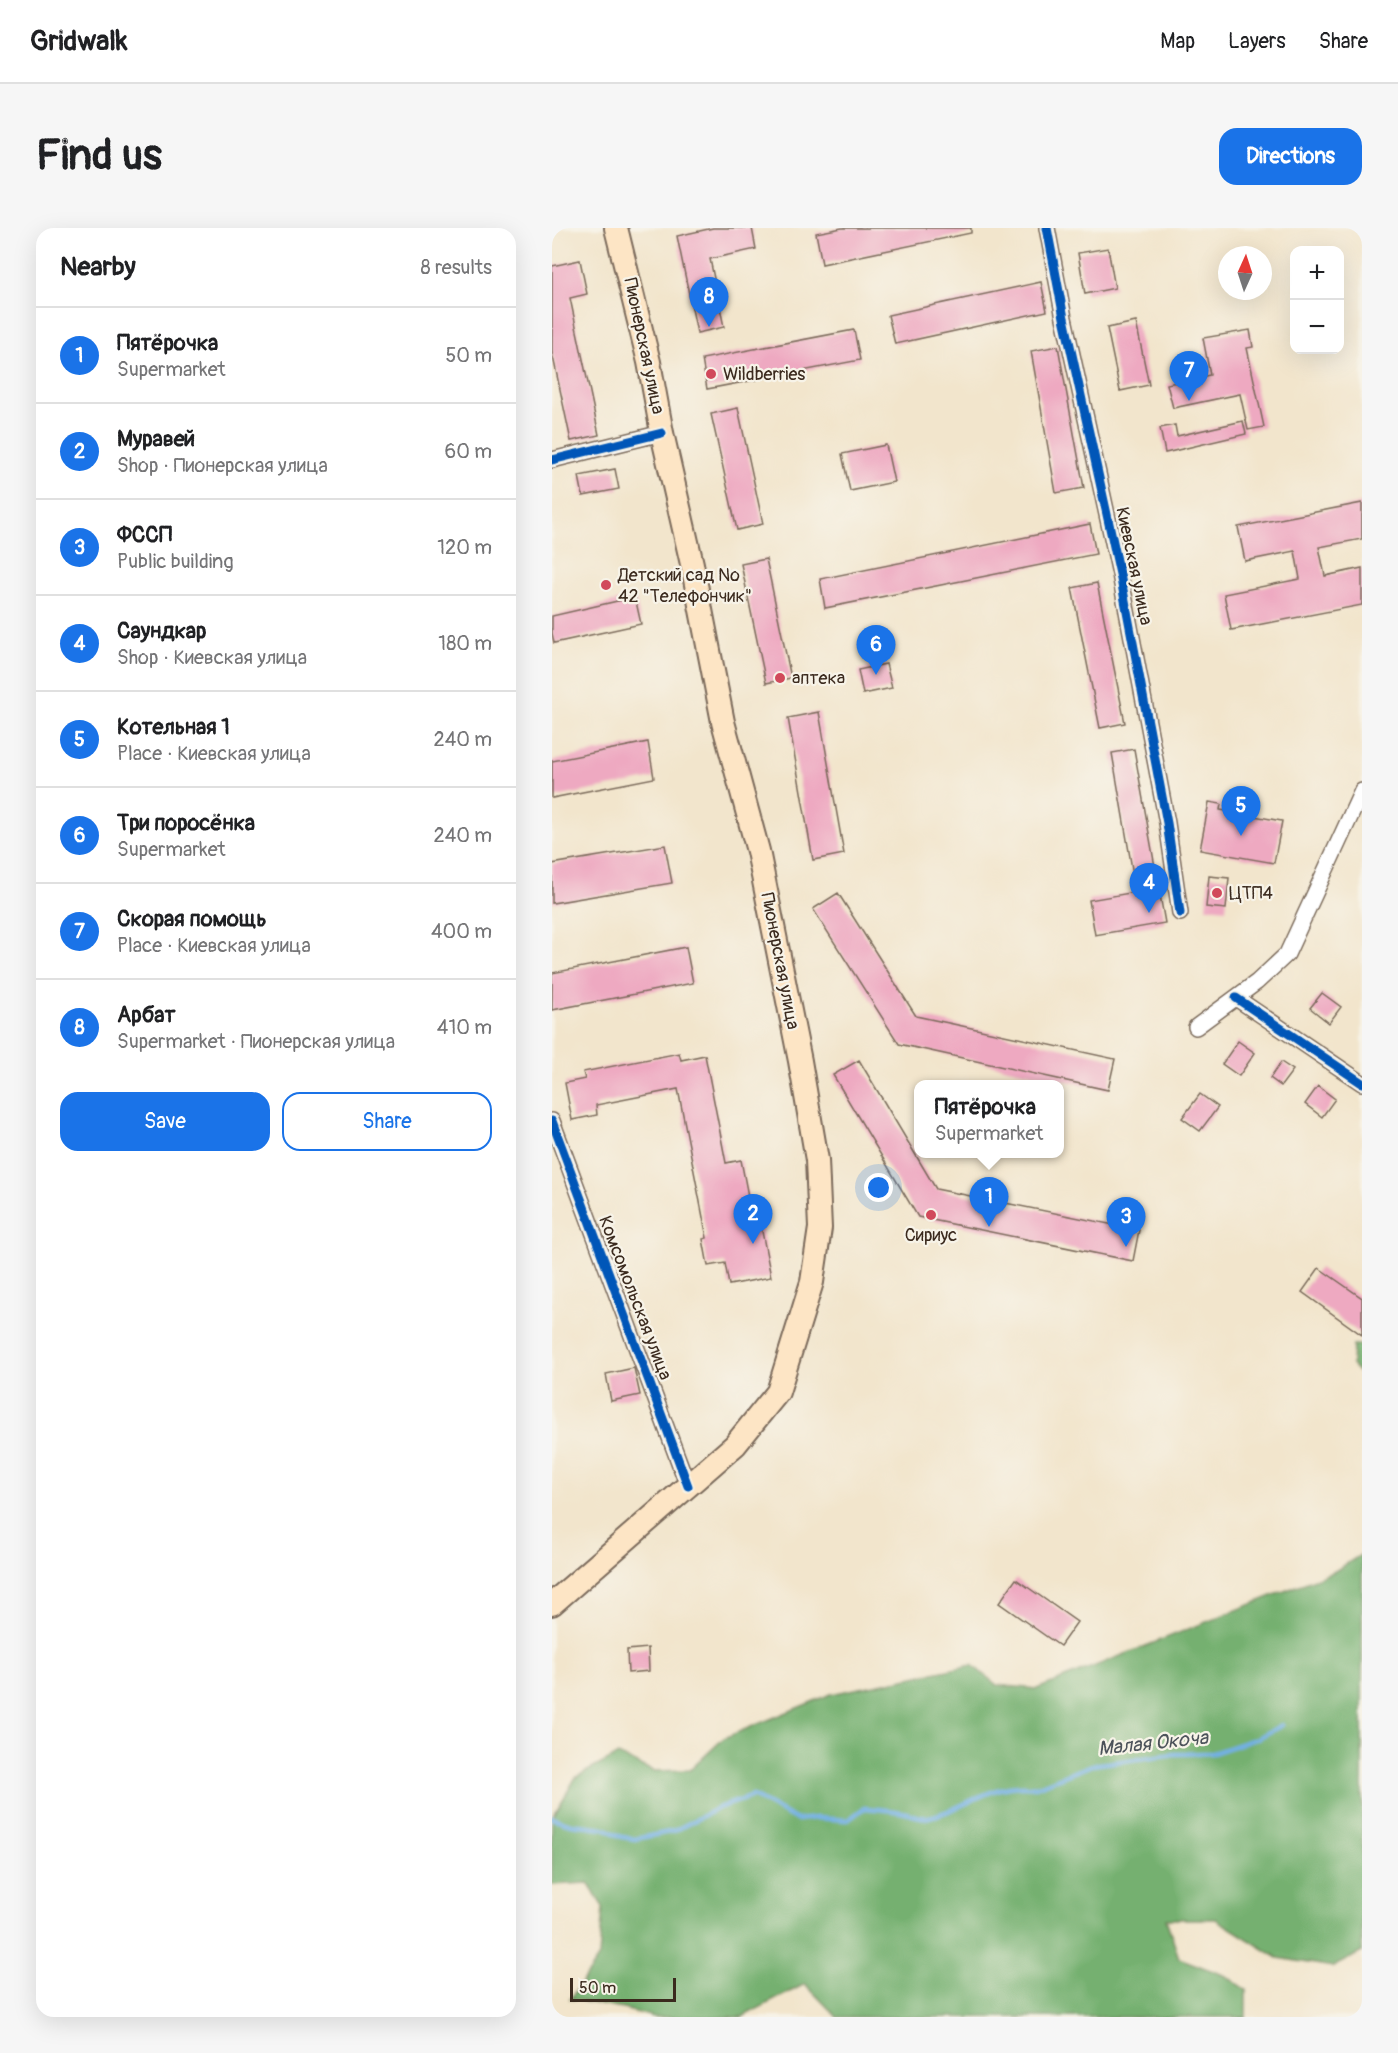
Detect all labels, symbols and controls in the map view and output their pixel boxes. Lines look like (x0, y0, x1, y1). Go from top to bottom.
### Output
text: Gridwalk (30, 24, 128, 59)
text: Map (1160, 28, 1195, 55)
text: Layers (1228, 28, 1286, 55)
text: Share (1319, 28, 1368, 55)
button: Directions (1219, 128, 1362, 185)
text: Find us (36, 130, 162, 182)
north arrow (1218, 246, 1272, 300)
map controls (1290, 246, 1344, 354)
button: + (1290, 246, 1344, 300)
text: Nearby (60, 251, 136, 283)
text: 8 results (421, 255, 492, 280)
street label: Пионерская улица (618, 276, 670, 416)
pin: 8 (690, 278, 728, 327)
button: − (1290, 300, 1344, 354)
text: Пятёрочка (117, 329, 218, 357)
text: 1 (76, 343, 83, 368)
text: 50 m (445, 343, 492, 368)
pin: 7 (1170, 352, 1208, 401)
text: Supermarket (117, 357, 226, 382)
place label: Wildberries (723, 363, 805, 386)
marker: Wildberries (704, 367, 718, 381)
text: Муравей (117, 425, 195, 453)
text: 2 (74, 439, 85, 464)
text: 60 m (445, 439, 492, 464)
text: Shop · Пионерская улица (117, 453, 328, 478)
street label: Киевская улица (1110, 505, 1158, 627)
text: ФССП (117, 521, 172, 549)
text: 3 (74, 535, 85, 560)
text: 120 m (437, 535, 492, 560)
text: Public building (117, 549, 233, 574)
place label: Детский сад № 42 "Телефончик" (617, 564, 752, 608)
marker: Детский сад № 42 "Телефончик" (599, 578, 613, 592)
text: Саундкар (117, 617, 206, 645)
pin: 6 (856, 626, 896, 675)
text: 4 (74, 631, 85, 656)
text: 180 m (438, 631, 492, 656)
text: Shop · Киевская улица (117, 645, 307, 670)
place label: аптека (792, 667, 845, 690)
marker: аптека (773, 671, 787, 685)
text: Котельная 1 (117, 713, 230, 741)
text: 5 (74, 727, 85, 752)
text: 240 m (433, 727, 492, 752)
text: Place · Киевская улица (117, 741, 311, 766)
pin: 5 (1222, 786, 1260, 836)
text: Три поросёнка (117, 809, 255, 837)
text: 6 (74, 823, 85, 848)
text: 240 m (433, 823, 492, 848)
text: Supermarket (117, 837, 226, 862)
pin: 4 (1130, 864, 1168, 913)
place label: ЦТП4 (1229, 882, 1274, 905)
marker: ЦТП4 (1210, 886, 1224, 900)
street label: Пионерская улица (755, 891, 805, 1031)
text: Скорая помощь (117, 905, 267, 933)
text: 7 (74, 919, 85, 944)
text: 400 m (431, 919, 492, 944)
text: Place · Киевская улица (117, 933, 311, 958)
text: Арбат (117, 1001, 176, 1029)
text: 8 (74, 1015, 85, 1040)
text: 410 m (437, 1015, 492, 1040)
text: Supermarket · Пионерская улица (117, 1029, 395, 1054)
popup (914, 1080, 1064, 1158)
button: Save (60, 1092, 270, 1151)
button: Share (282, 1092, 492, 1151)
text: Пятёрочка (935, 1093, 1036, 1121)
text: Supermarket (935, 1121, 1043, 1146)
your location (864, 1173, 893, 1202)
pin: 1 (970, 1178, 1008, 1227)
pin: 2 (734, 1194, 772, 1244)
pin: 3 (1106, 1198, 1146, 1247)
marker: Сириус (924, 1208, 938, 1222)
street label: Комсомольская улица (593, 1213, 677, 1383)
place label: Сириус (905, 1224, 957, 1247)
water label: Малая Окоча (1097, 1725, 1211, 1761)
scale bar (570, 1975, 676, 2002)
text: 50 m (579, 1978, 616, 1998)

